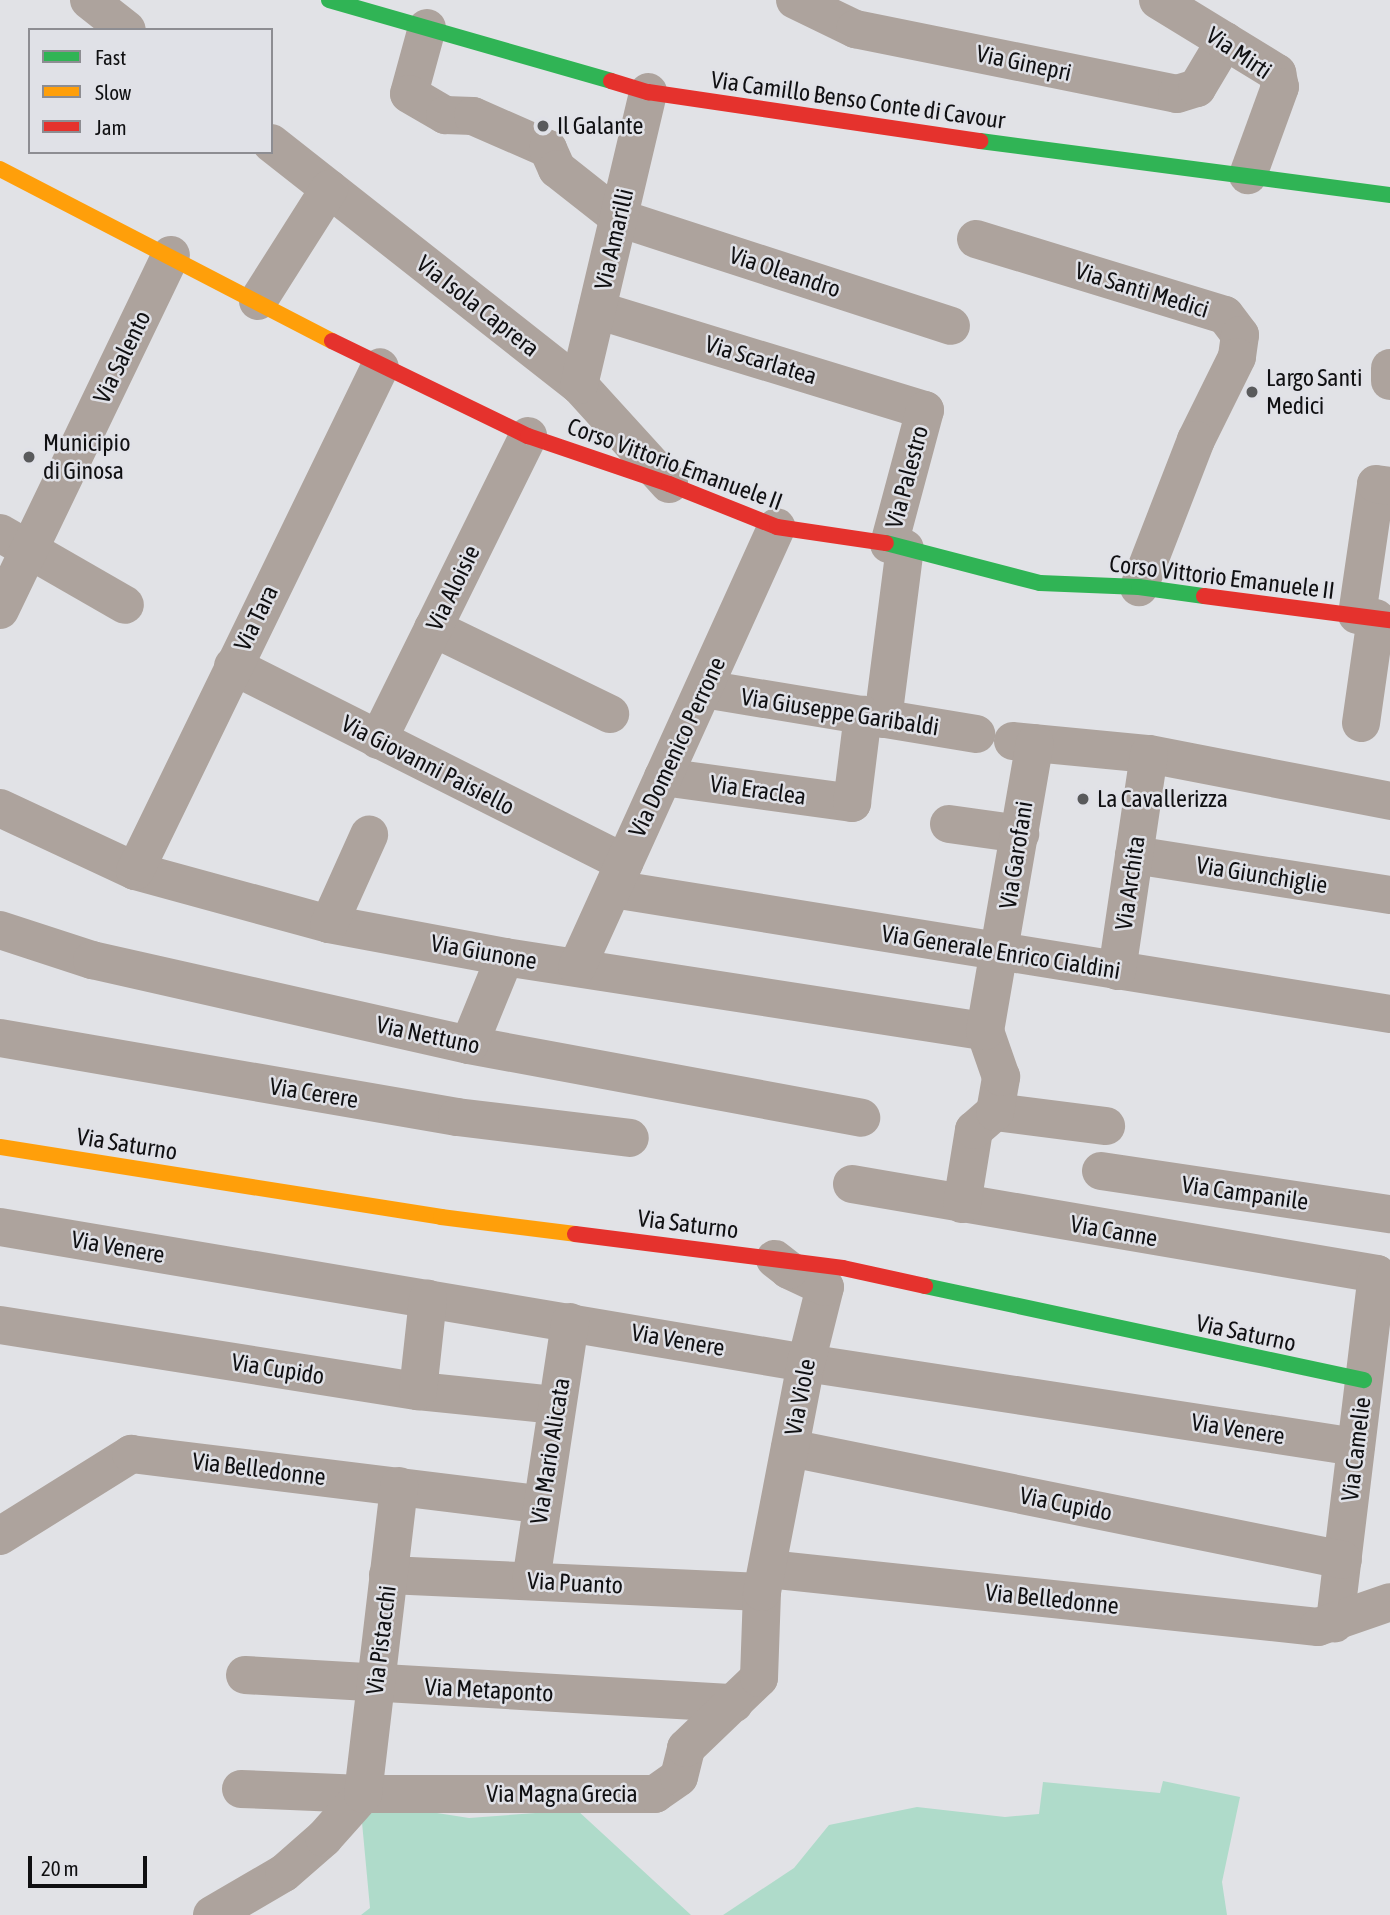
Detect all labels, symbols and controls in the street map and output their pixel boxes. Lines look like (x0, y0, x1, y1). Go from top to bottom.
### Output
street label: Via Mirti (1201, 21, 1277, 85)
legend (28, 28, 273, 154)
street label: Via Ginepri (974, 39, 1074, 87)
text: Fast (95, 45, 126, 69)
street label: Via Camillo Benso Conte di Cavour (709, 65, 1007, 135)
text: Slow (95, 80, 131, 104)
place label: Il Galante (557, 112, 643, 140)
text: Jam (95, 115, 127, 139)
marker: Il Galante (535, 118, 551, 134)
street label: Via Amarilli (588, 186, 640, 292)
street label: Via Oleandro (726, 240, 844, 304)
street label: Via Isola Caprera (411, 249, 545, 363)
street label: Via Santi Medici (1072, 256, 1212, 324)
street label: Via Salento (87, 306, 157, 408)
street label: Via Scarlatea (702, 329, 820, 391)
place label: Largo Santi Medici (1266, 364, 1363, 420)
marker: Largo Santi Medici (1244, 384, 1260, 400)
street label: Corso Vittorio Emanuele II (563, 412, 787, 516)
street label: Via Palestro (880, 423, 934, 531)
place label: Municipio di Ginosa (43, 429, 130, 485)
marker: Municipio di Ginosa (21, 449, 37, 465)
street label: Via Aloisie (420, 541, 486, 635)
street label: Corso Vittorio Emanuele II (1108, 549, 1336, 605)
street label: Via Tara (228, 580, 284, 656)
street label: Via Domenico Perrone (623, 652, 731, 842)
street label: Via Giuseppe Garibaldi (739, 682, 941, 742)
street label: Via Giovanni Paisiello (337, 709, 519, 821)
street label: Via Eraclea (708, 769, 808, 811)
place label: La Cavallerizza (1097, 785, 1228, 813)
marker: La Cavallerizza (1075, 791, 1091, 807)
street label: Via Garofani (993, 799, 1039, 911)
street label: Via Archita (1109, 834, 1151, 932)
street label: Via Giunchiglie (1194, 850, 1330, 900)
street label: Via Generale Enrico Cialdini (879, 919, 1123, 985)
street label: Via Giunone (429, 929, 539, 975)
street label: Via Nettuno (374, 1010, 482, 1060)
street label: Via Cerere (268, 1072, 360, 1114)
street label: Via Saturno (75, 1122, 179, 1166)
street label: Via Campanile (1180, 1170, 1310, 1216)
street label: Via Saturno (636, 1204, 740, 1244)
street label: Via Canne (1068, 1209, 1160, 1253)
street label: Via Venere (69, 1225, 167, 1269)
street label: Via Saturno (1193, 1308, 1299, 1358)
street label: Via Venere (629, 1318, 727, 1362)
street label: Via Cupido (229, 1347, 327, 1391)
street label: Via Viole (778, 1356, 822, 1438)
street label: Via Mario Alicata (524, 1376, 576, 1526)
street label: Via Camelie (1335, 1395, 1377, 1503)
street label: Via Venere (1189, 1407, 1287, 1451)
street label: Via Belledonne (191, 1447, 327, 1491)
street label: Via Cupido (1017, 1481, 1115, 1527)
street label: Via Puanto (526, 1566, 624, 1600)
street label: Via Belledonne (984, 1578, 1120, 1620)
street label: Via Pistacchi (360, 1584, 402, 1696)
street label: Via Metaponto (424, 1672, 554, 1708)
street label: Via Magna Grecia (486, 1780, 638, 1808)
scale bar (32, 1842, 150, 1886)
text: 20 m (41, 1856, 79, 1880)

